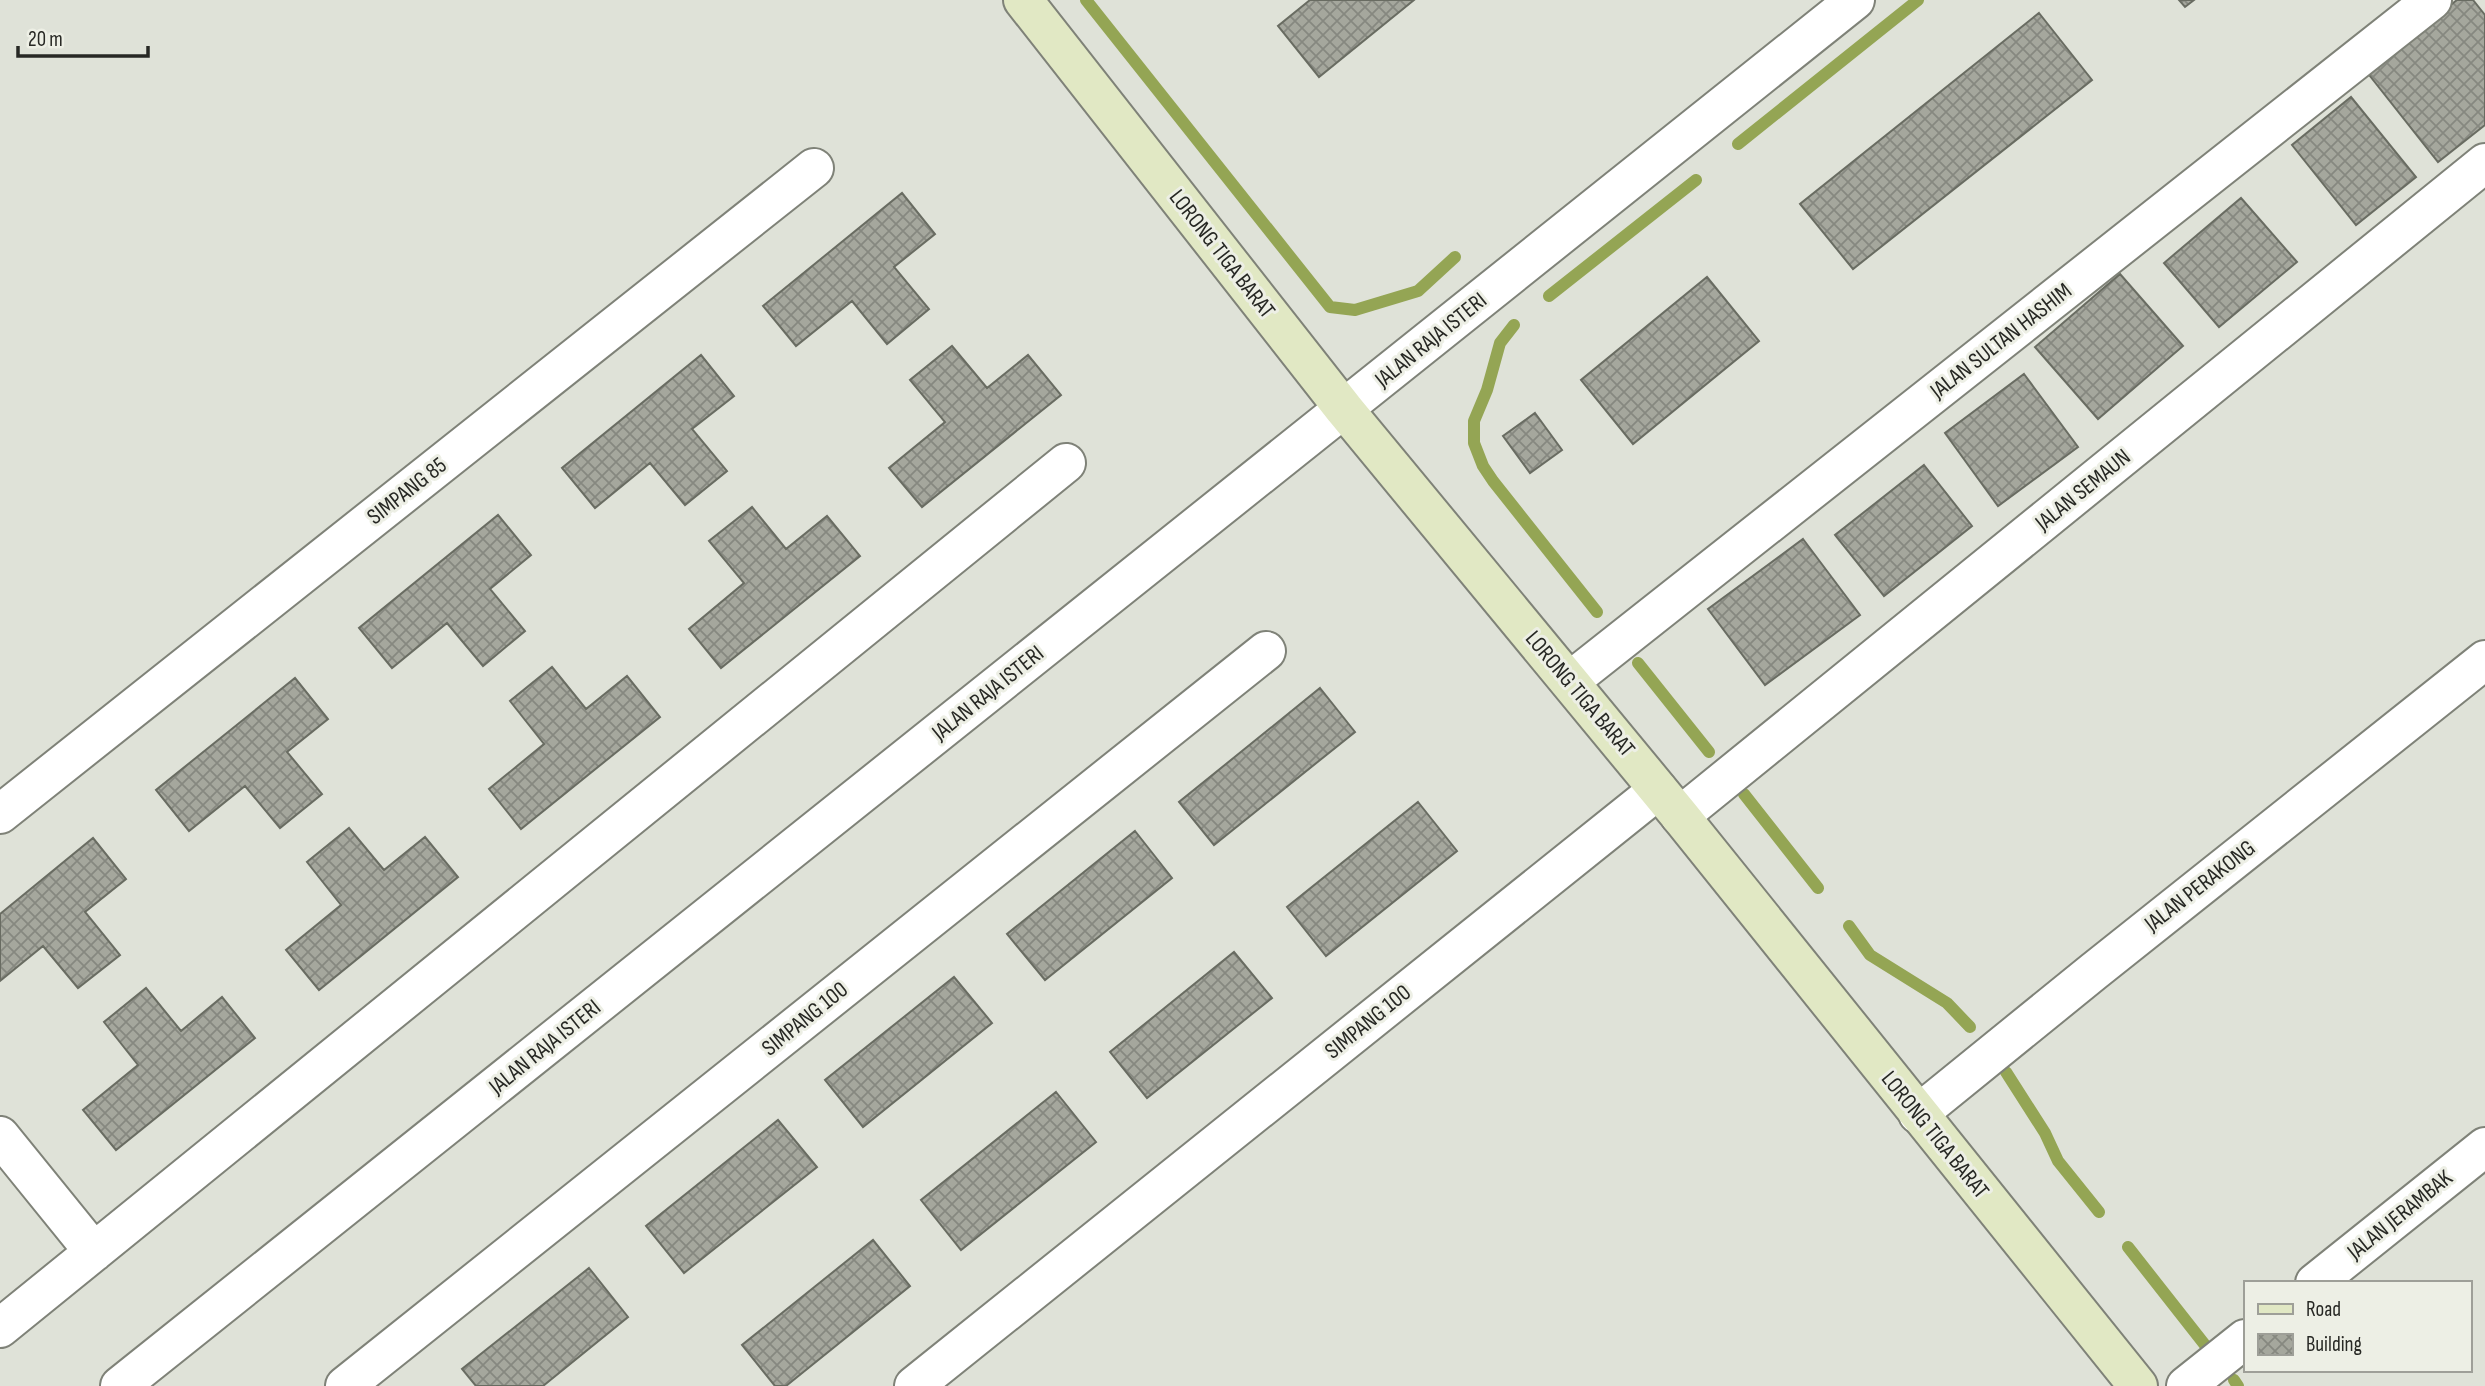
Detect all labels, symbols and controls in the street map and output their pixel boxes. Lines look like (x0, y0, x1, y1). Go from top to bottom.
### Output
scale bar (18, 14, 147, 58)
text: 20 m (28, 27, 63, 52)
street label: LORONG TIGA BARAT (1163, 184, 1281, 324)
street label: JALAN SULTAN HASHIM (1924, 277, 2077, 406)
street label: JALAN RAJA ISTERI (1369, 286, 1493, 394)
street label: JALAN SEMAUN (2029, 443, 2136, 537)
street label: SIMPANG 85 (362, 451, 452, 531)
street label: LORONG TIGA BARAT (1519, 625, 1641, 763)
street label: JALAN RAJA ISTERI (926, 639, 1050, 747)
street label: JALAN PERAKONG (2138, 834, 2261, 938)
street label: SIMPANG 100 (756, 976, 854, 1062)
street label: SIMPANG 100 (1319, 979, 1417, 1065)
street label: JALAN RAJA ISTERI (483, 993, 607, 1101)
street label: LORONG TIGA BARAT (1875, 1066, 1995, 1204)
street label: JALAN JERAMBAK (2341, 1164, 2459, 1267)
legend (2244, 1281, 2471, 1372)
text: Road (2306, 1297, 2341, 1322)
text: Building (2306, 1332, 2362, 1357)

